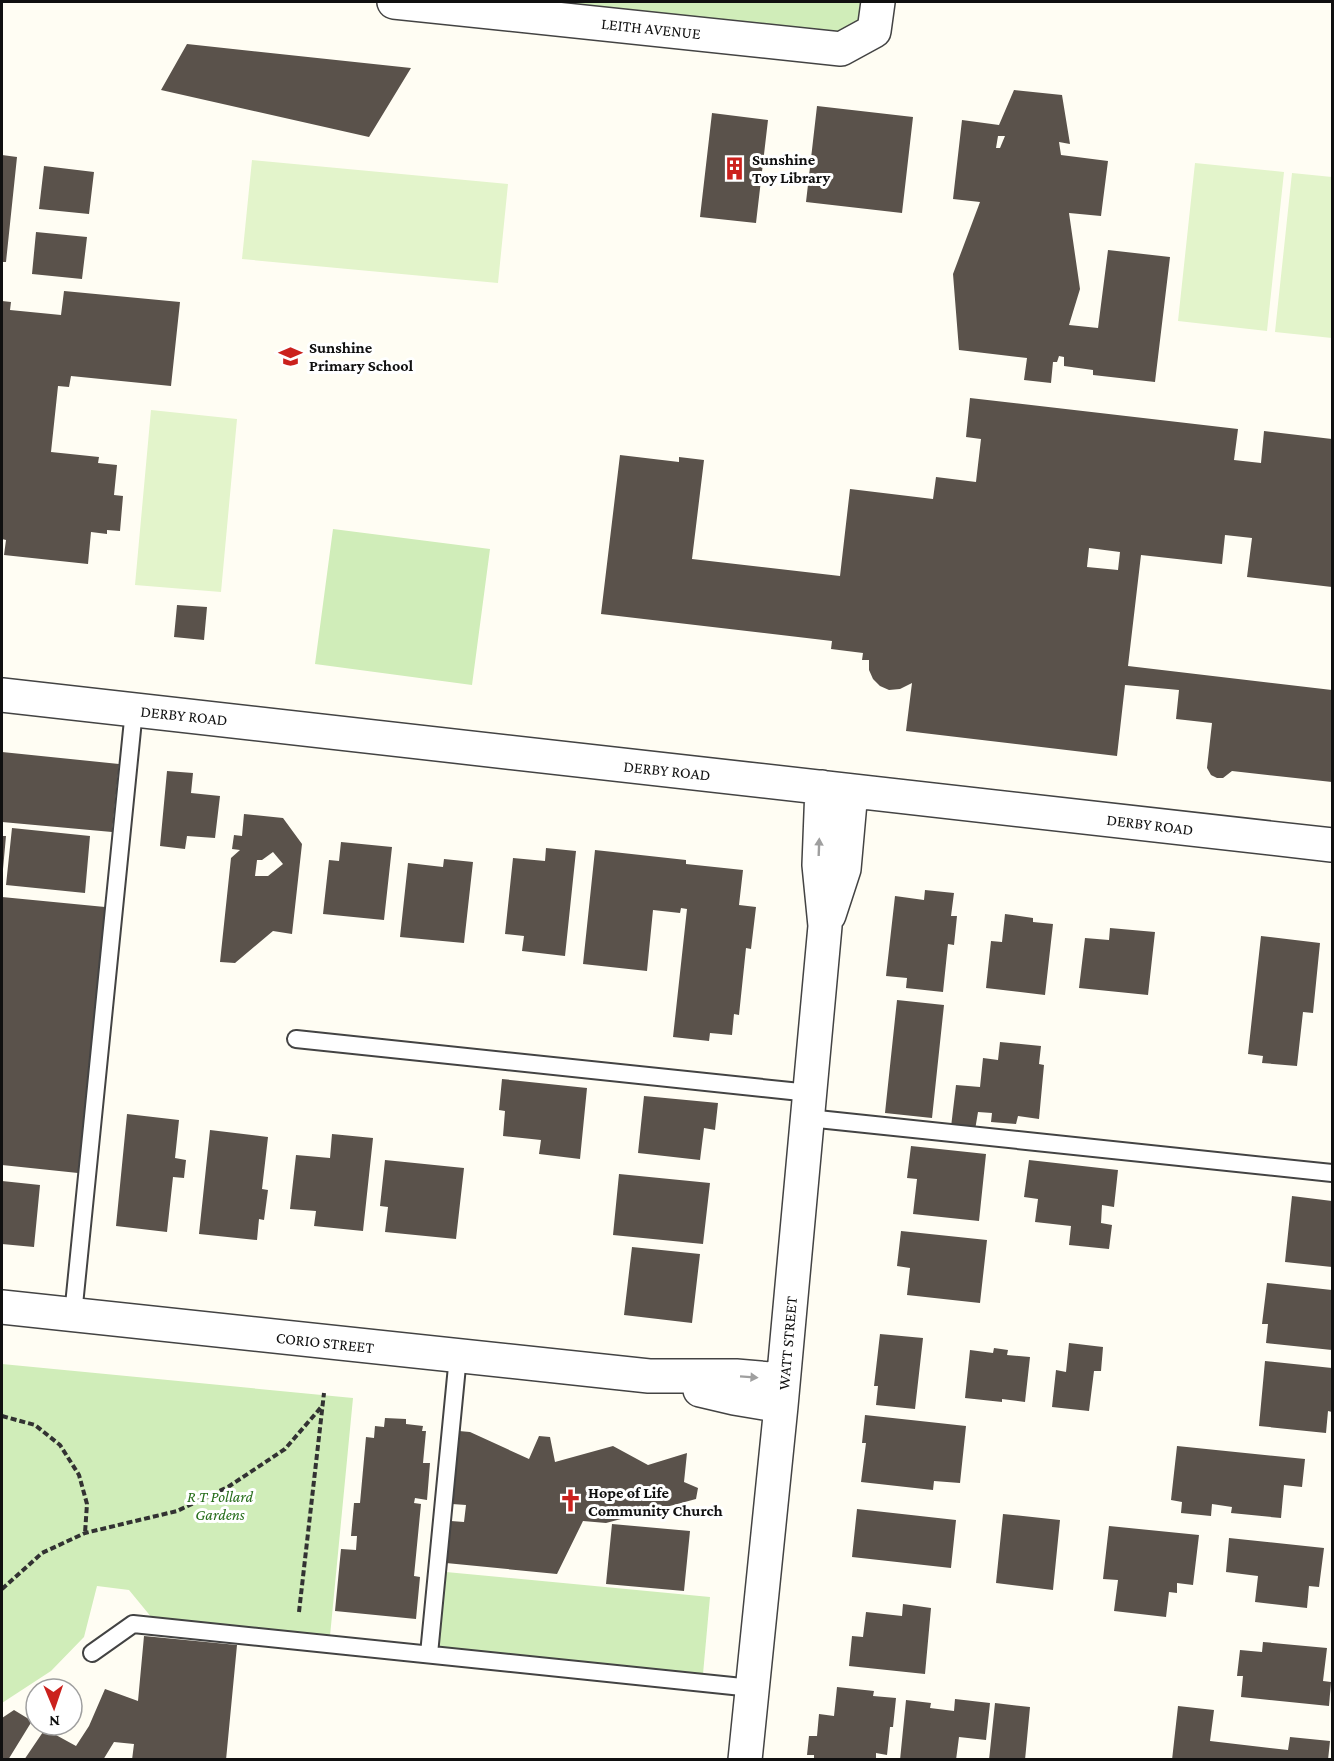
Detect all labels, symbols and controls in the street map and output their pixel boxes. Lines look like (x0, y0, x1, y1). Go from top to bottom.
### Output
street label: LEITH AVENUE (600, 15, 702, 42)
place label: Sunshine Toy Library (752, 151, 830, 186)
building icon: Sunshine Toy Library (721, 155, 747, 181)
place label: Sunshine Primary School (309, 339, 414, 374)
school or university icon: Sunshine Primary School (278, 343, 304, 369)
street label: DERBY ROAD (140, 702, 228, 729)
street label: DERBY ROAD (623, 757, 711, 784)
street label: DERBY ROAD (1106, 811, 1194, 838)
one-way arrow (815, 837, 824, 856)
street label: WATT STREET (775, 1295, 800, 1391)
street label: CORIO STREET (275, 1329, 375, 1356)
one-way arrow (740, 1372, 759, 1382)
place label: Hope of Life Community Church (588, 1484, 723, 1519)
park label: R T Pollard Gardens (187, 1488, 254, 1523)
church icon: Hope of Life Community Church (557, 1488, 583, 1514)
north arrow (24, 1677, 84, 1737)
text: N (49, 1713, 60, 1730)

